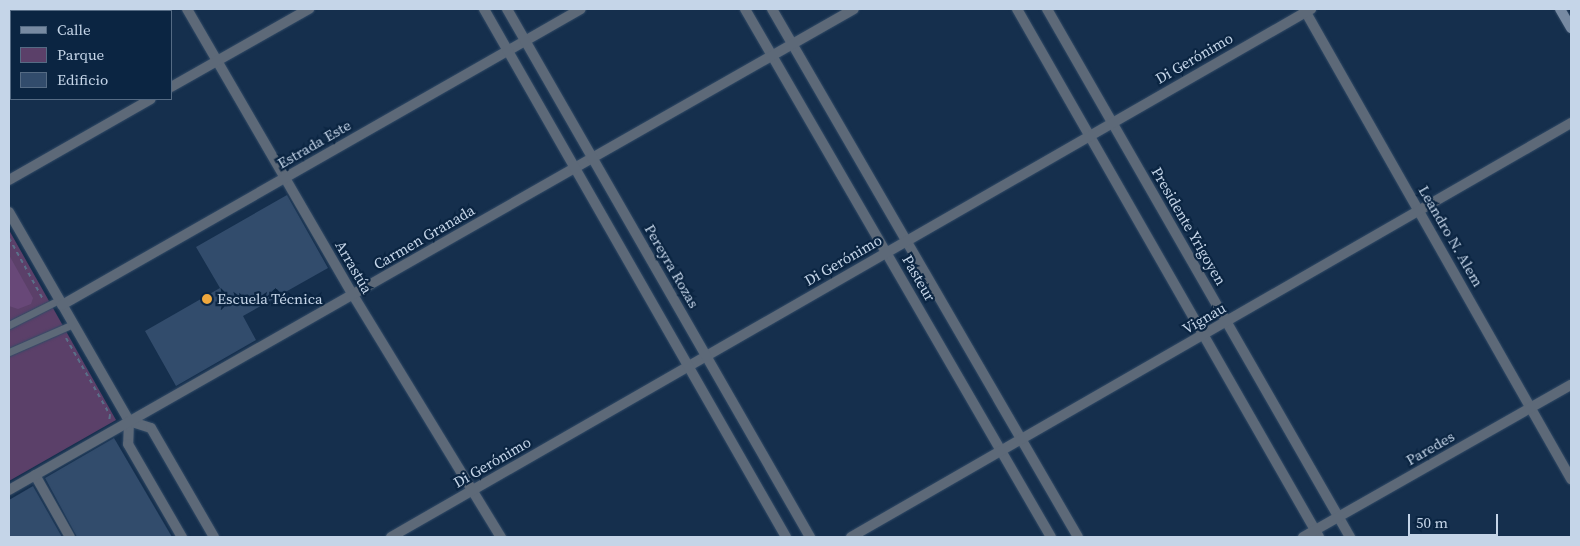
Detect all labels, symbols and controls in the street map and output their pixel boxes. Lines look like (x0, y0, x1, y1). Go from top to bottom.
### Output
legend (10, 10, 172, 100)
text: Calle (57, 19, 91, 40)
street label: Di Gerónimo (1152, 29, 1236, 87)
text: Parque (57, 44, 104, 65)
text: Edificio (57, 69, 108, 90)
street label: Estrada Este (274, 116, 354, 172)
street label: Presidente Yrigoyen (1148, 164, 1230, 288)
street label: Leandro N. Alem (1415, 182, 1487, 290)
street label: Carmen Granada (370, 201, 478, 273)
street label: Pereyra Rozas (641, 221, 703, 311)
street label: Di Gerónimo (801, 231, 885, 289)
street label: Arrastúa (332, 237, 376, 297)
street label: Pasteur (899, 252, 939, 304)
place label: Escuela Técnica (217, 290, 323, 308)
marker: Escuela Técnica (201, 293, 213, 305)
street label: Vignau (1179, 298, 1229, 338)
street label: Paredes (1403, 427, 1457, 469)
street label: Di Gerónimo (450, 433, 534, 491)
scale bar (1410, 504, 1500, 536)
text: 50 m (1416, 512, 1448, 533)

